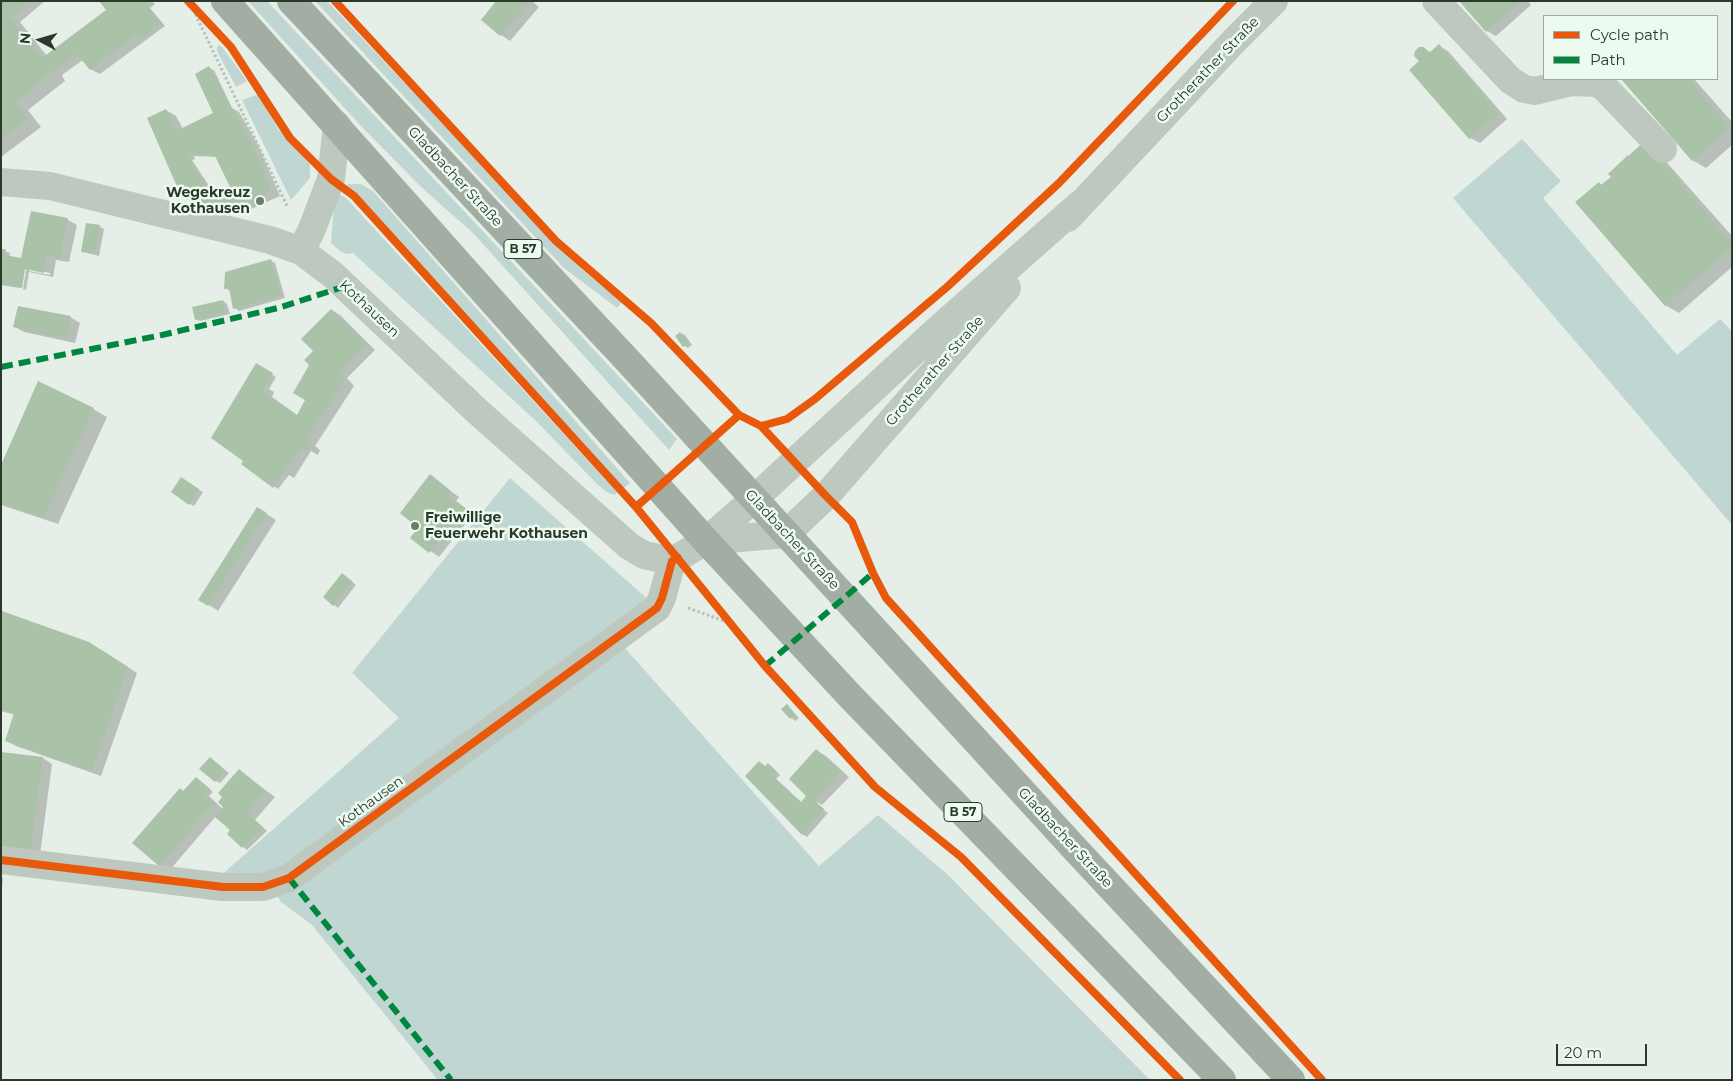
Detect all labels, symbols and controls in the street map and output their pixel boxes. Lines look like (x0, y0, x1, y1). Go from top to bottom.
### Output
street label: Grotherather Straße (1153, 14, 1263, 126)
north arrow (15, 15, 65, 65)
legend (1543, 15, 1718, 80)
text: Cycle path (1590, 25, 1669, 44)
text: N (16, 32, 35, 45)
text: Path (1590, 50, 1626, 69)
street label: Gladbacher Straße (404, 124, 506, 230)
place label: Wegekreuz Kothausen (166, 185, 250, 218)
marker: Wegekreuz Kothausen (254, 195, 266, 207)
road number: B 57 (504, 240, 542, 258)
street label: Kothausen (335, 277, 403, 341)
street label: Grotherather Straße (883, 313, 987, 429)
street label: Gladbacher Straße (741, 487, 843, 593)
place label: Freiwillige Feuerwehr Kothausen (425, 510, 588, 542)
marker: Freiwillige Feuerwehr Kothausen (409, 520, 421, 532)
street label: Kothausen (335, 773, 407, 831)
street label: Gladbacher Straße (1014, 785, 1116, 891)
road number: B 57 (944, 802, 982, 822)
scale bar (1558, 1034, 1649, 1066)
text: 20 m (1564, 1043, 1602, 1062)

